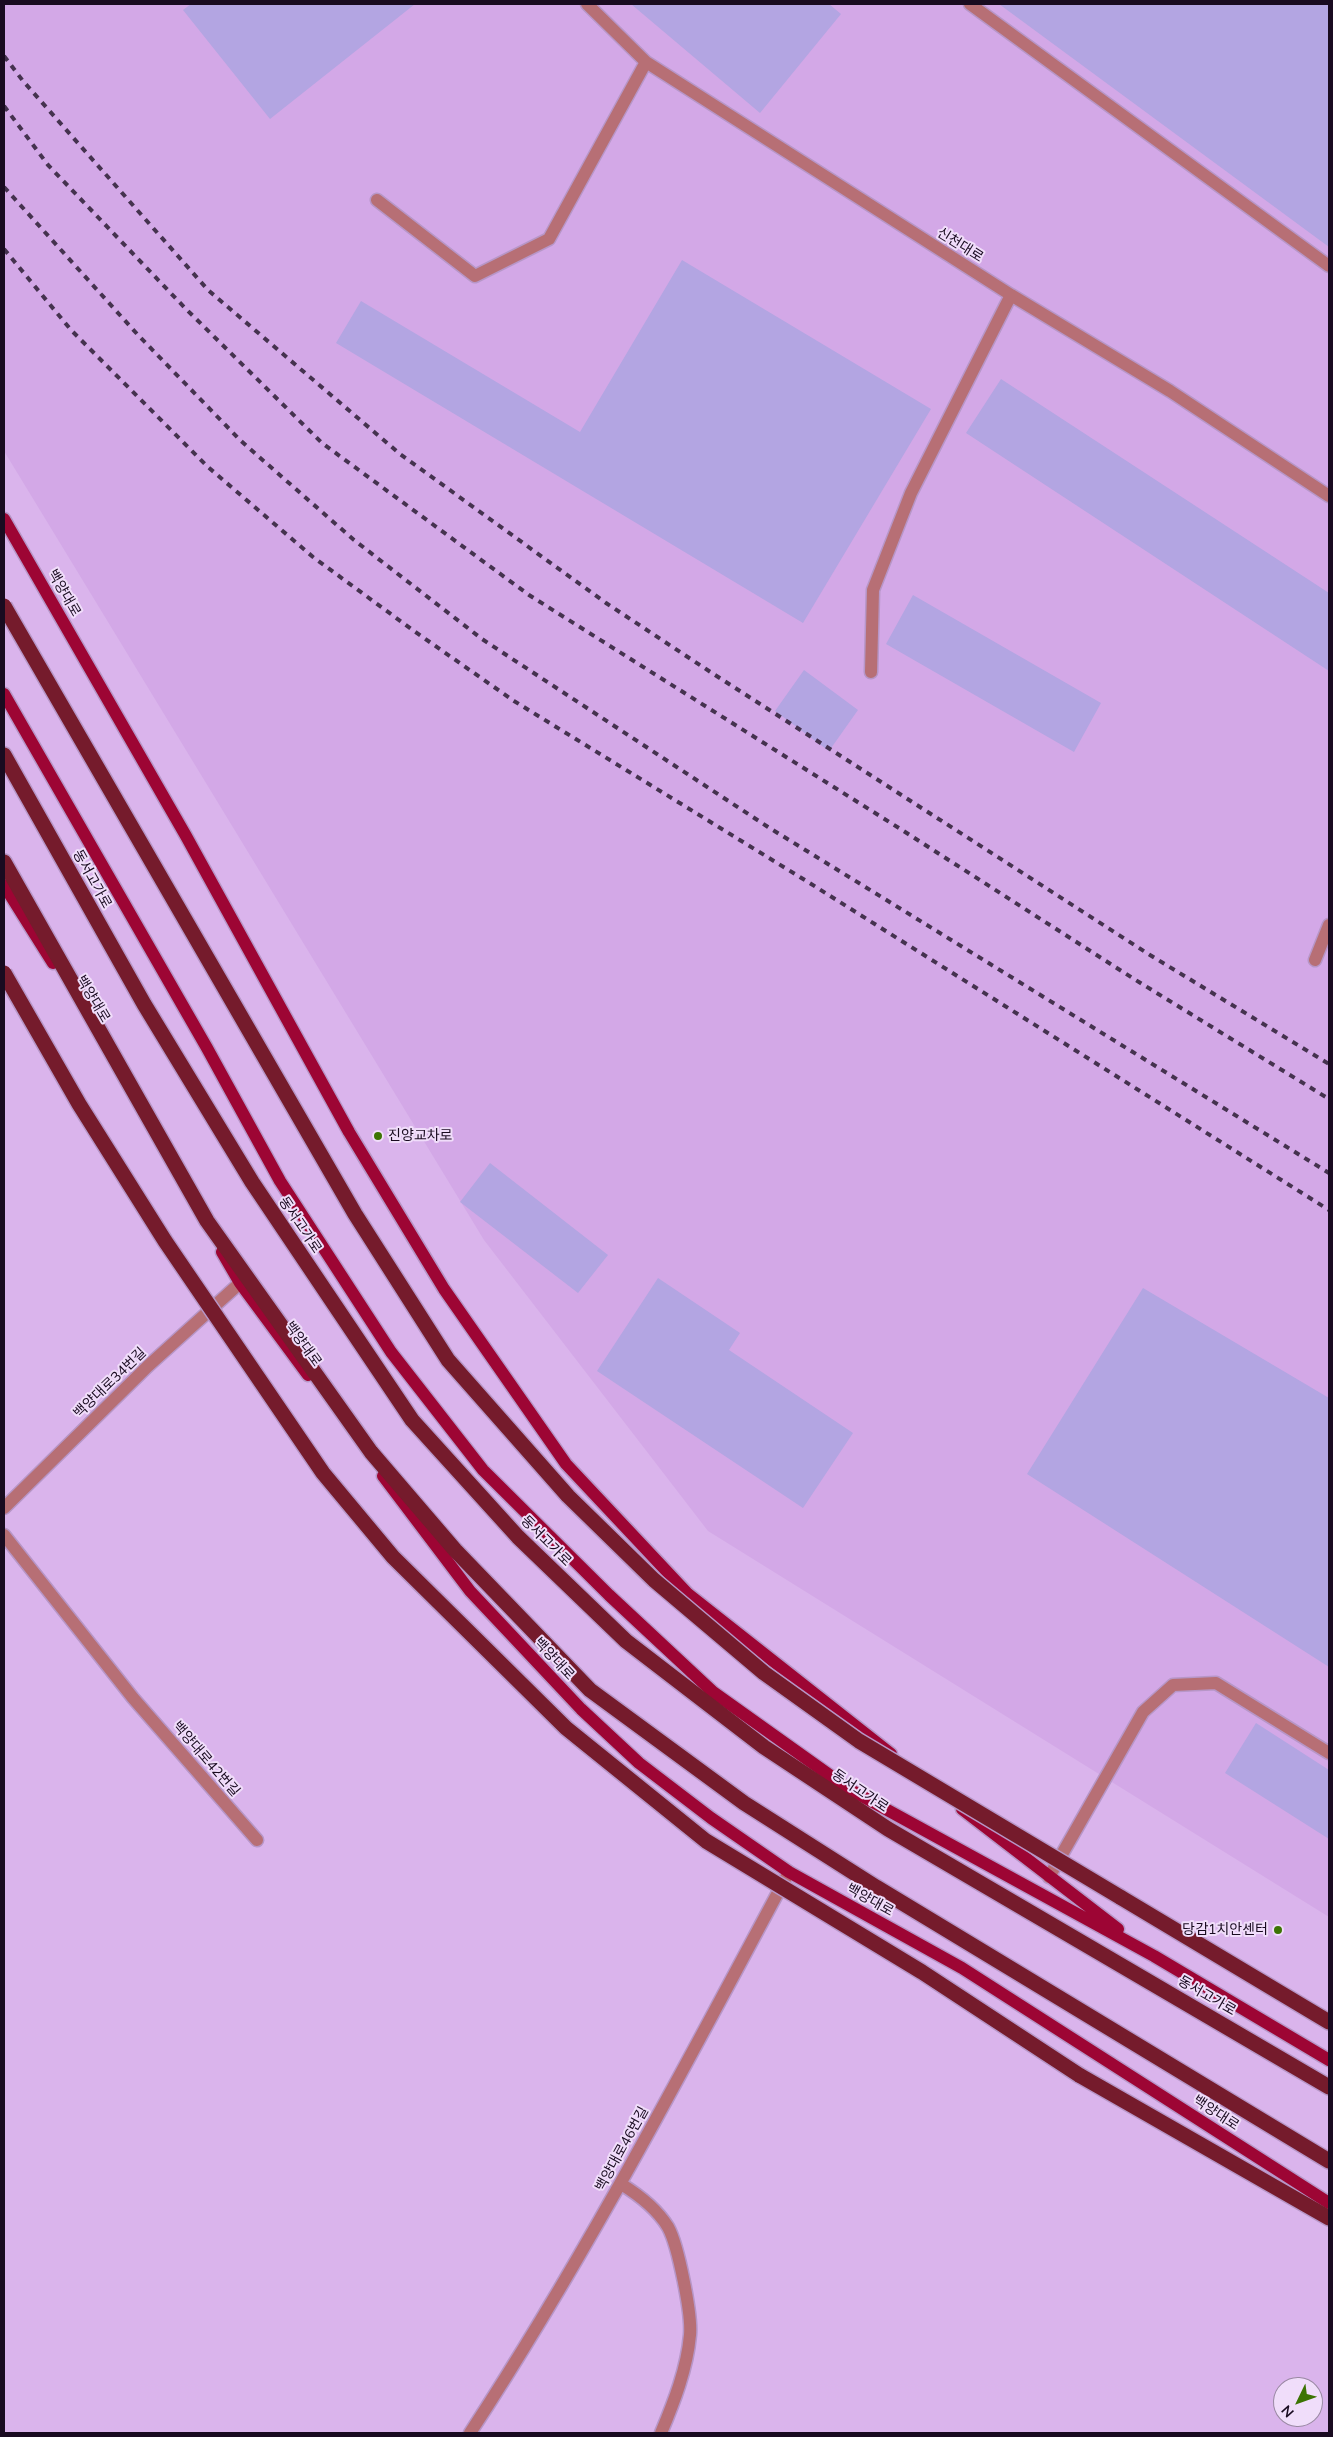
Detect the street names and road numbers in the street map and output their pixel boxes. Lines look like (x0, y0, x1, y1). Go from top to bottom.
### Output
street label: 신천대로 (934, 224, 986, 266)
street label: 백양대로 (44, 566, 84, 620)
street label: 동서고가로 (69, 847, 115, 911)
street label: 백양대로 (73, 973, 113, 1025)
street label: 동서고가로 (275, 1194, 325, 1256)
street label: 백양대로 (281, 1318, 325, 1370)
street label: 백양대로34번길 (70, 1344, 150, 1422)
street label: 동서고가로 (517, 1512, 575, 1570)
street label: 백양대로 (530, 1634, 578, 1684)
street label: 백양대로42번길 (169, 1718, 243, 1800)
street label: 동서고가로 (829, 1766, 891, 1816)
street label: 백양대로 (843, 1880, 897, 1920)
street label: 동서고가로 (1175, 1973, 1239, 2019)
street label: 백양대로 (1190, 2092, 1242, 2134)
street label: 백양대로46번길 (592, 2104, 652, 2194)

